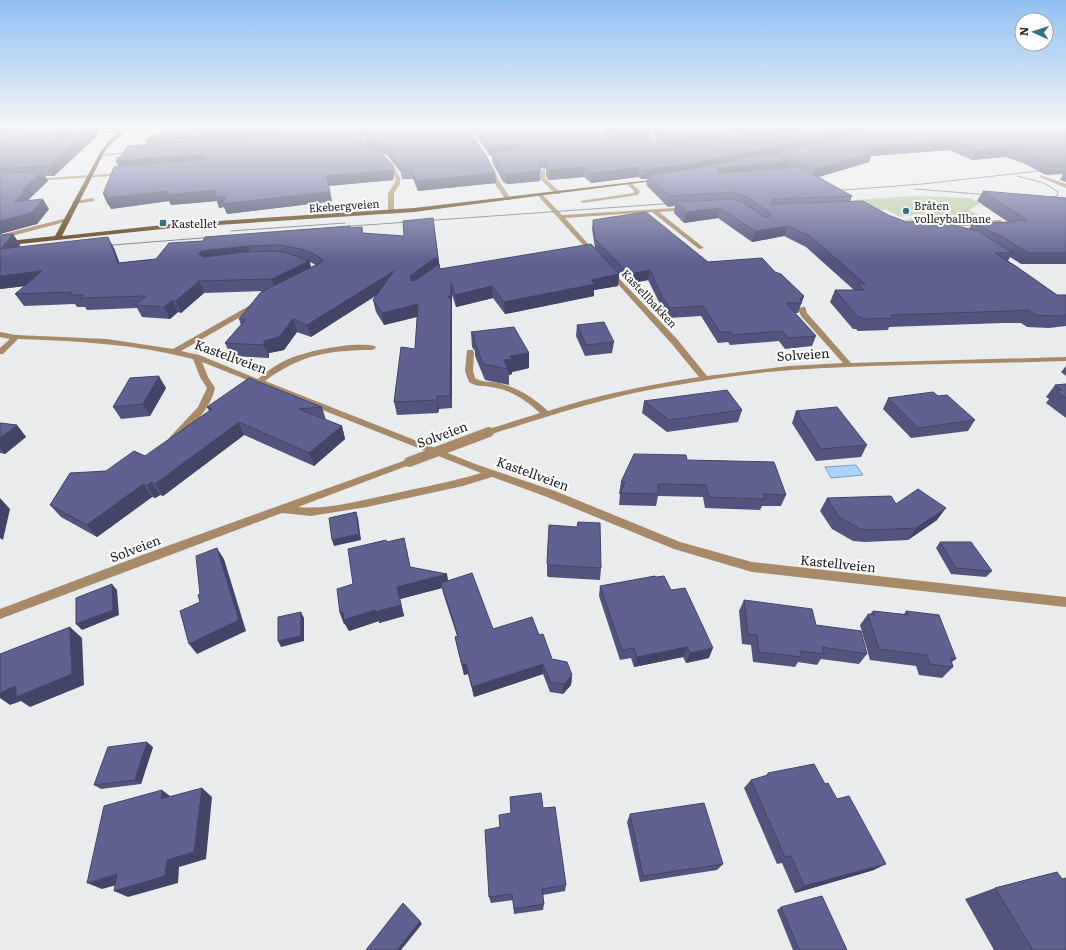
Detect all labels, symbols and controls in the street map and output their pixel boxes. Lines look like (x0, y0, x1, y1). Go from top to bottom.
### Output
north arrow (1014, 12, 1054, 52)
text: N (1015, 26, 1031, 36)
street label: Ekebergveien (308, 195, 380, 215)
place label: Bråten volleyballbane (914, 197, 991, 226)
marker: Bråten volleyballbane (901, 206, 911, 216)
place label: Kastellet (171, 215, 218, 231)
marker: Kastellet (158, 218, 168, 228)
street label: Kastellbakken (619, 265, 681, 331)
street label: Kastellveien (192, 334, 270, 378)
street label: Solveien (776, 343, 830, 365)
street label: Solveien (414, 416, 470, 452)
street label: Kastellveien (494, 451, 572, 495)
street label: Solveien (107, 530, 163, 566)
street label: Kastellveien (799, 550, 877, 576)

